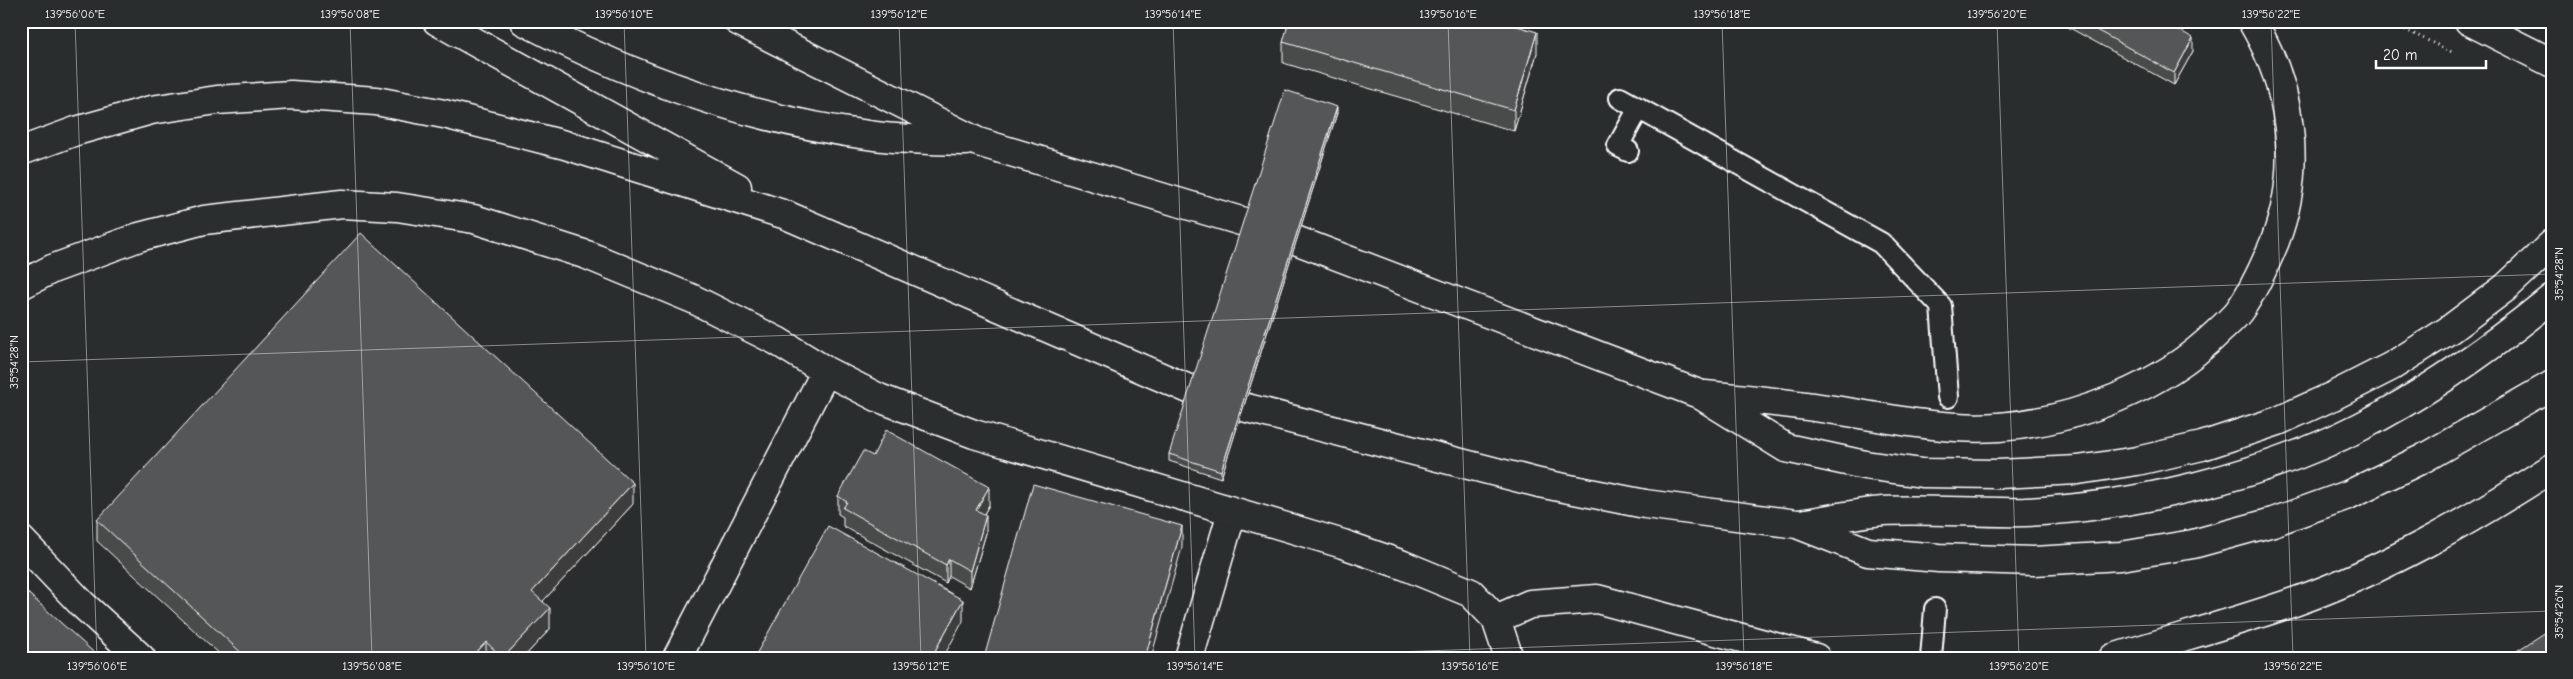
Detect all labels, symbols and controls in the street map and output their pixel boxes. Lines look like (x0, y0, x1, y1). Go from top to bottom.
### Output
text: 139°56'06"E (45, 7, 105, 21)
text: 139°56'08"E (320, 7, 380, 21)
text: 139°56'10"E (595, 7, 653, 21)
text: 139°56'12"E (870, 7, 928, 21)
text: 139°56'14"E (1145, 7, 1201, 21)
text: 139°56'16"E (1419, 7, 1477, 21)
text: 139°56'18"E (1694, 7, 1751, 21)
text: 139°56'20"E (1967, 7, 2027, 21)
text: 139°56'22"E (2242, 7, 2300, 21)
scale bar (2376, 38, 2486, 70)
text: 20 m (2383, 46, 2417, 64)
text: 35°54'28"N (2552, 247, 2566, 301)
text: 35°54'28"N (7, 335, 21, 389)
text: 35°54'26"N (2552, 585, 2566, 639)
text: 139°56'06"E (67, 659, 127, 673)
text: 139°56'08"E (342, 659, 402, 673)
text: 139°56'10"E (617, 659, 675, 673)
text: 139°56'12"E (892, 659, 950, 673)
text: 139°56'14"E (1167, 659, 1223, 673)
text: 139°56'16"E (1441, 659, 1499, 673)
text: 139°56'18"E (1716, 659, 1773, 673)
text: 139°56'20"E (1989, 659, 2049, 673)
text: 139°56'22"E (2264, 659, 2322, 673)

